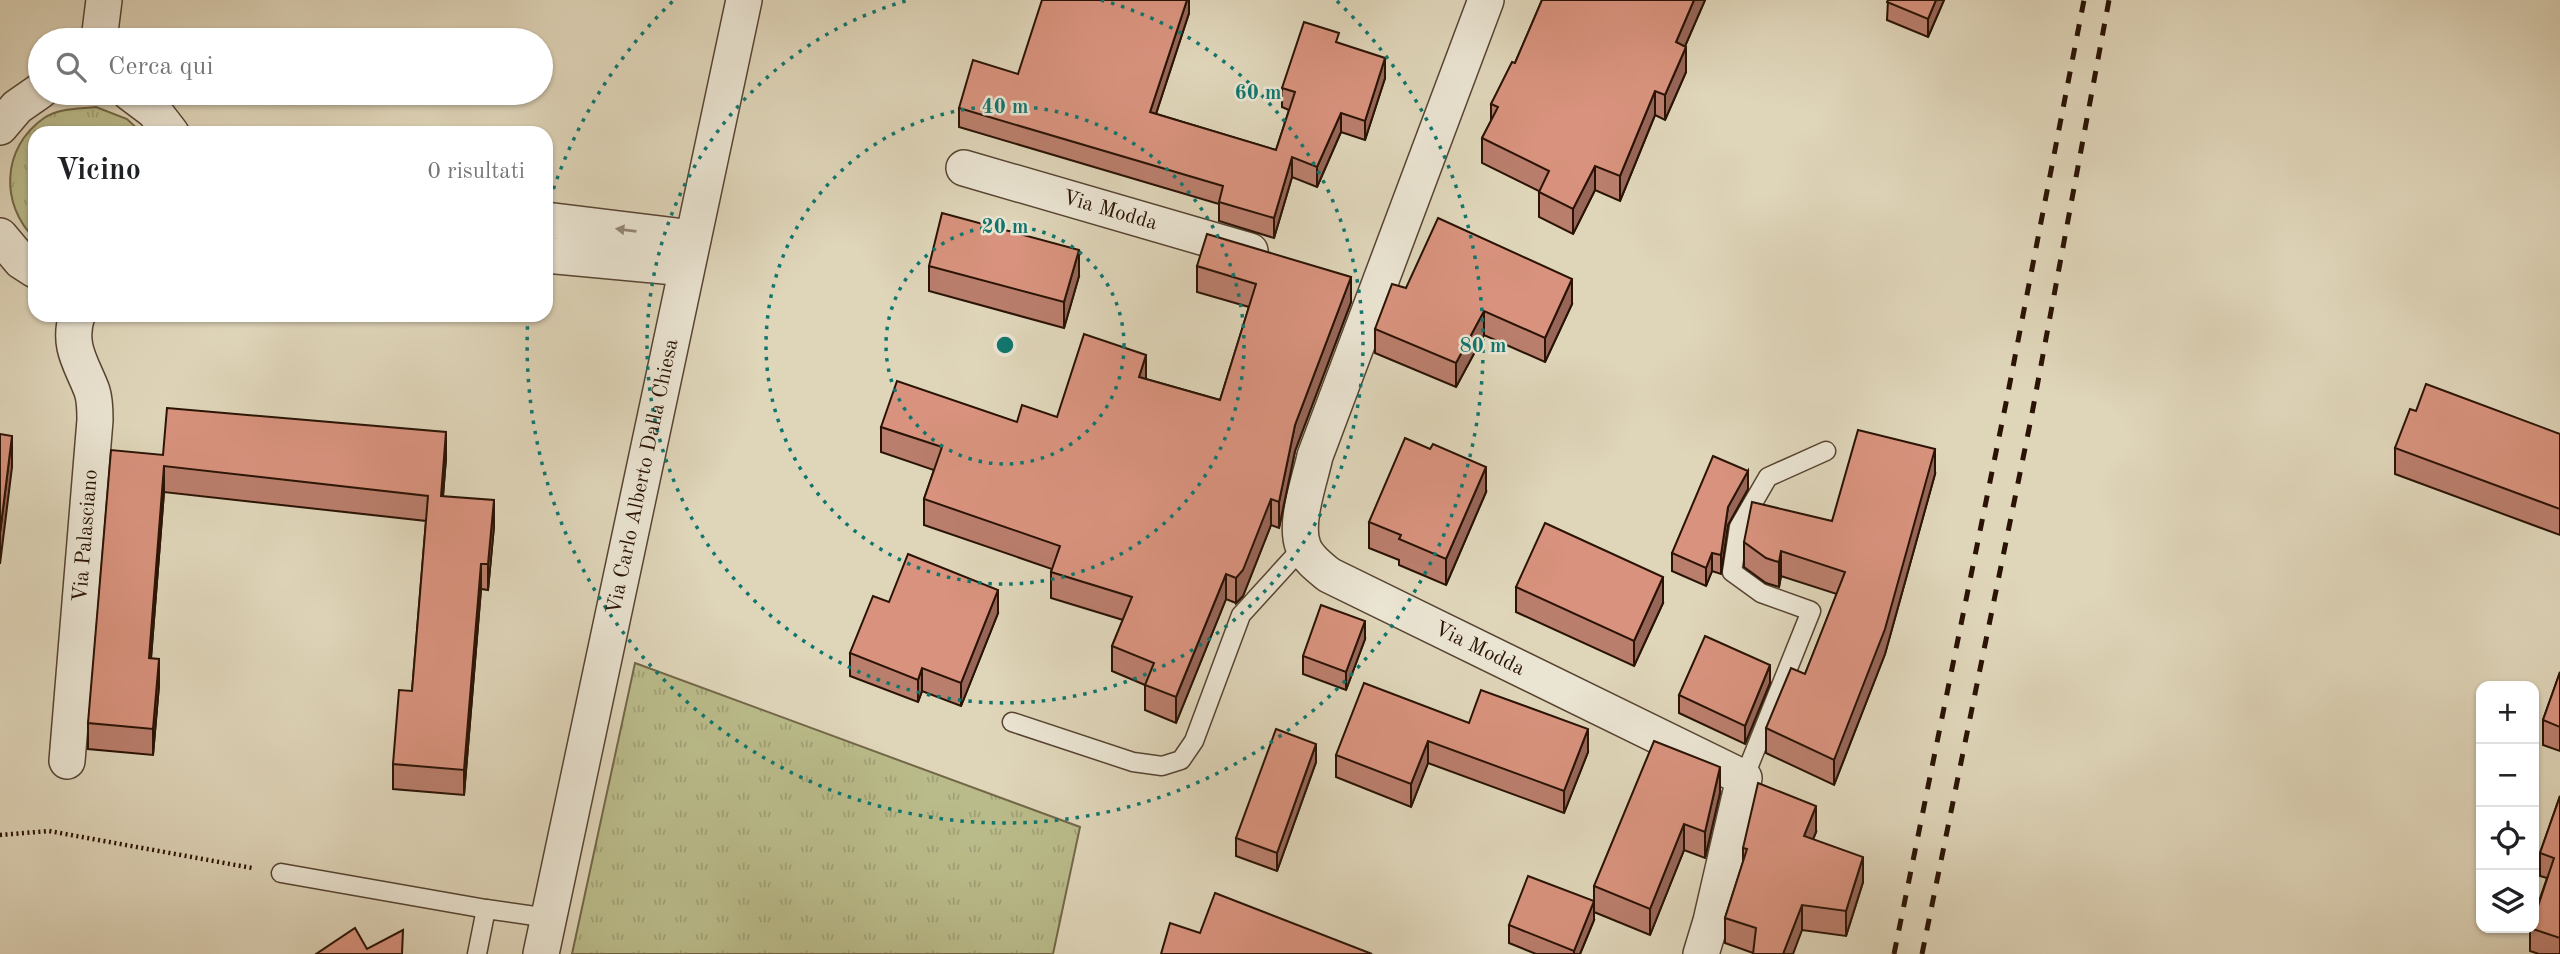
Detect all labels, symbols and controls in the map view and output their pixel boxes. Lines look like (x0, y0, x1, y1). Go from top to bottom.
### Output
search box (28, 28, 553, 105)
icon: search (52, 48, 90, 86)
text: Cerca qui (108, 54, 213, 80)
text: 60 m (1234, 83, 1282, 104)
text: 40 m (981, 97, 1029, 118)
text: Vicino (56, 156, 141, 186)
text: 0 risultati (427, 160, 525, 183)
street label: Via Modda (1060, 187, 1160, 234)
text: 20 m (981, 217, 1029, 238)
one-way arrow (614, 224, 636, 235)
centre of rings (993, 333, 1017, 357)
text: 80 m (1459, 336, 1507, 357)
street label: Via Carlo Alberto Dalla Chiesa (603, 337, 682, 617)
street label: Via Palasciano (70, 469, 101, 603)
street label: Via Modda (1431, 618, 1528, 680)
map controls (2476, 681, 2539, 933)
button: + (2476, 681, 2539, 744)
button: − (2476, 744, 2539, 807)
button: locate (2476, 807, 2539, 870)
button: layers (2476, 870, 2539, 933)

